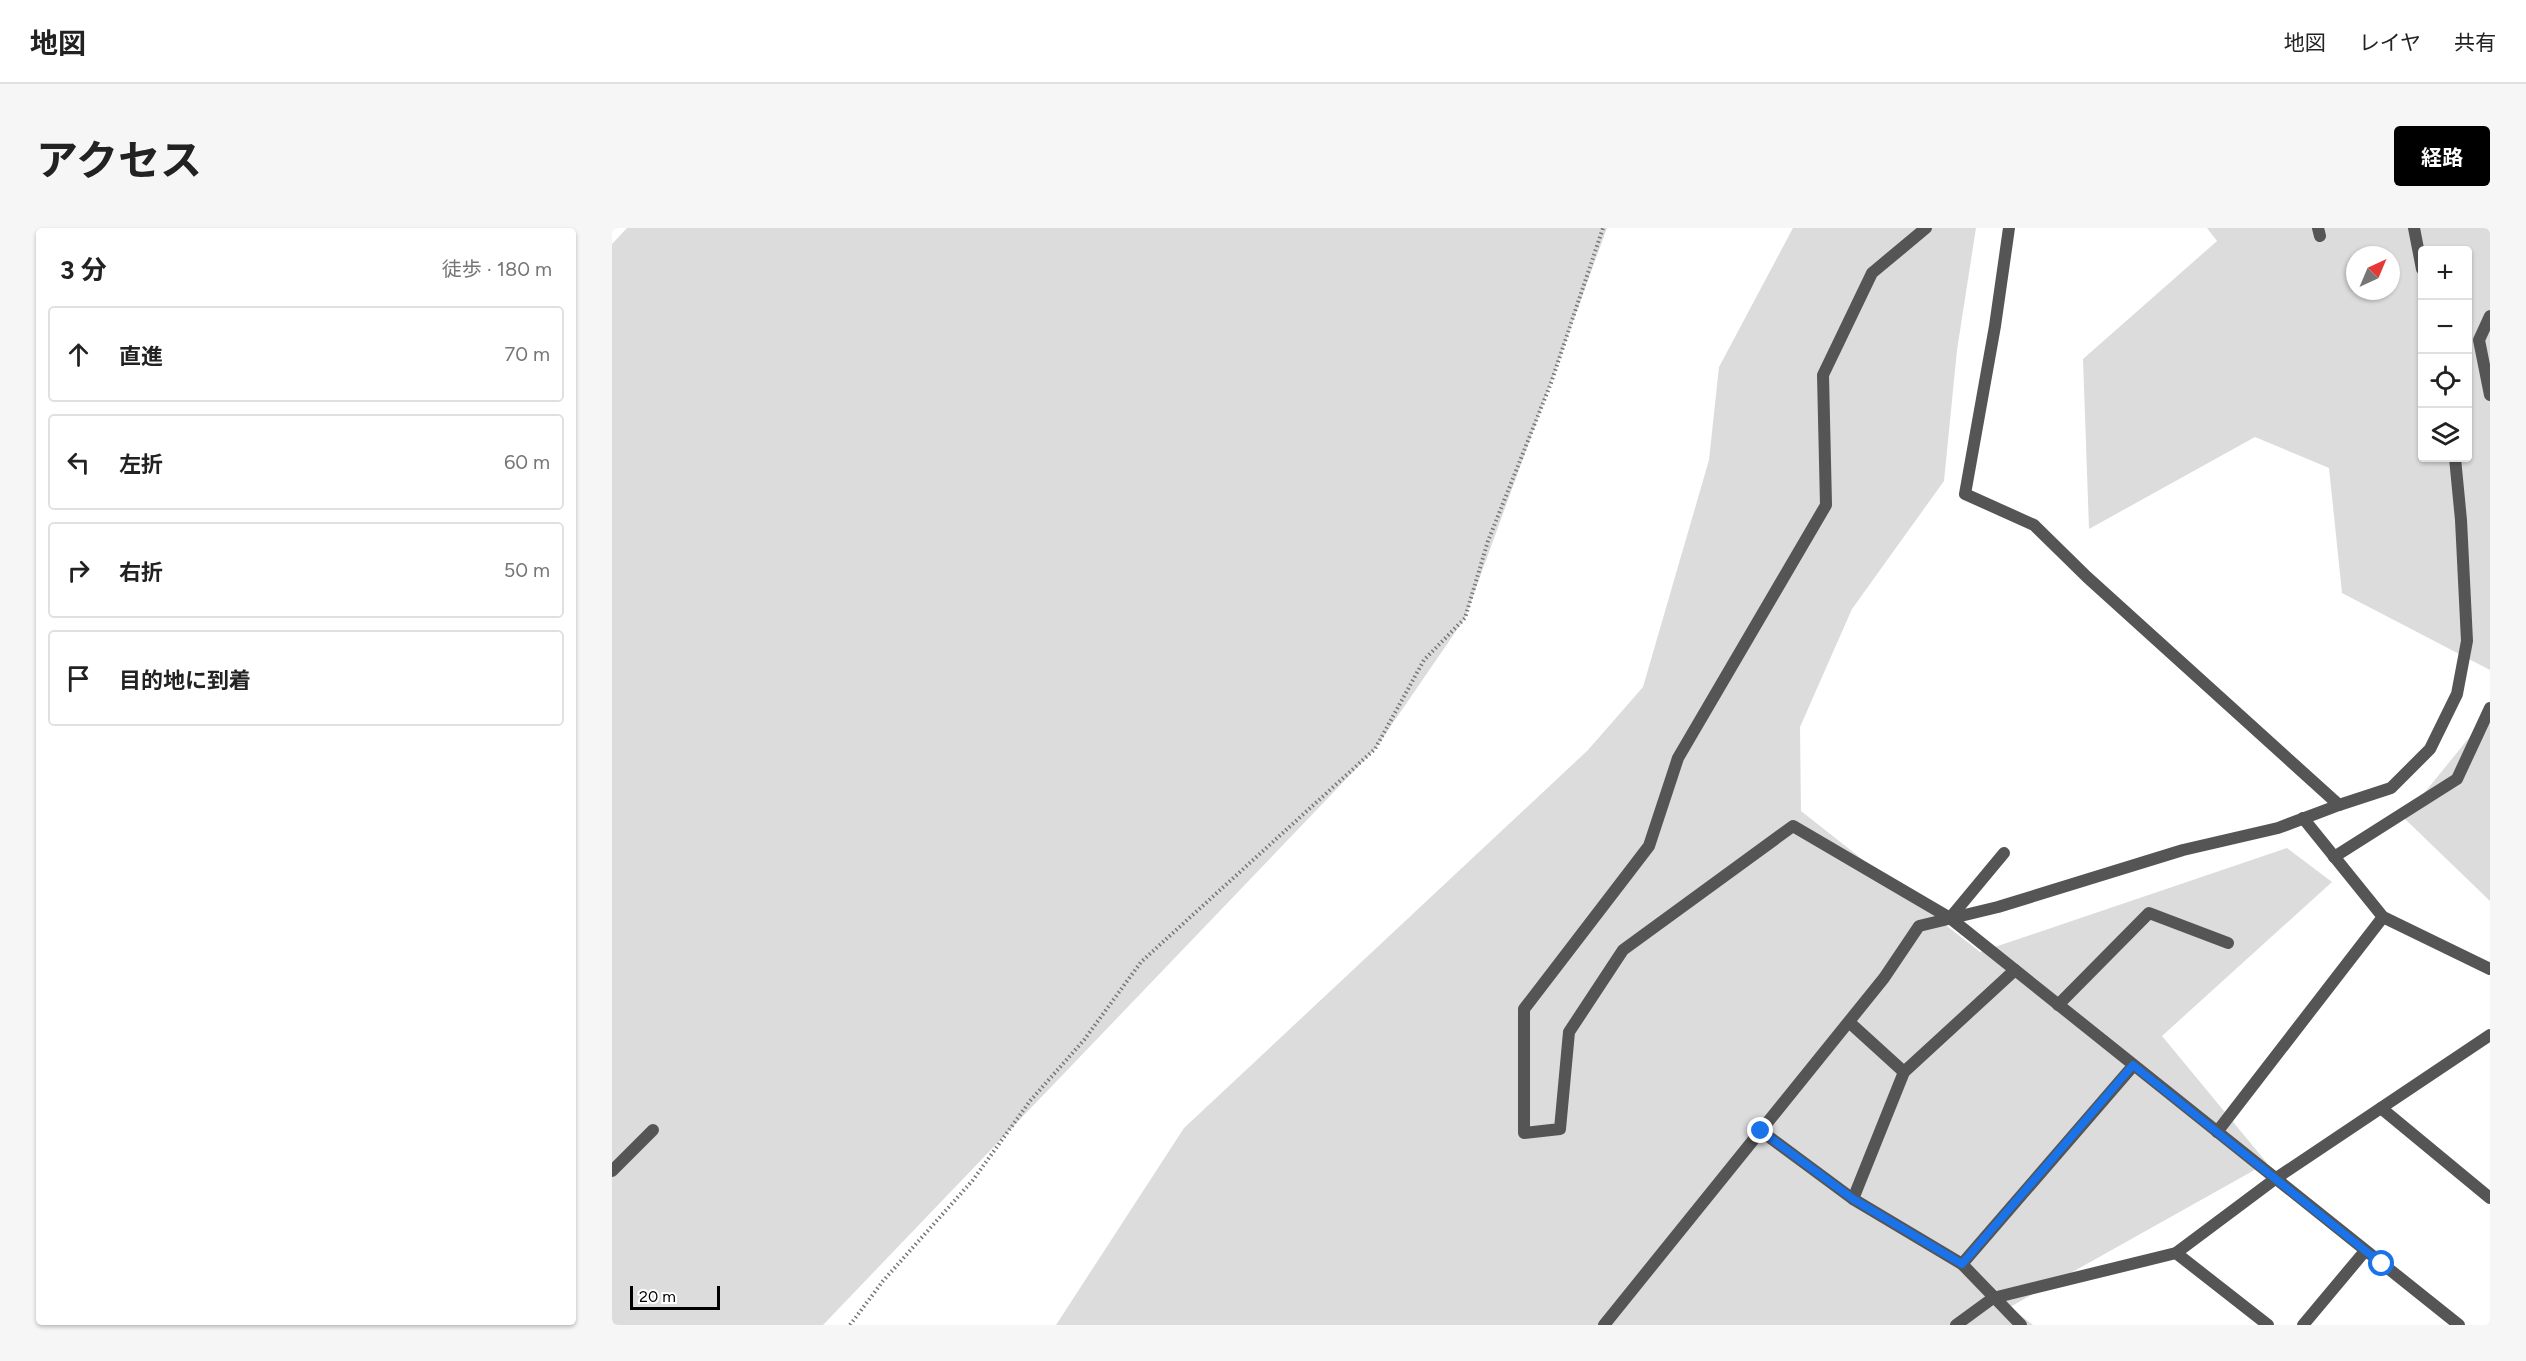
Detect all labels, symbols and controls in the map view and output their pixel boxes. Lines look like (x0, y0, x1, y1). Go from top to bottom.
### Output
text: 地図 (30, 26, 86, 60)
text: 地図 (2284, 30, 2326, 55)
text: レイヤ (2359, 30, 2421, 55)
text: 共有 (2454, 30, 2496, 55)
button: 経路 (2394, 126, 2490, 186)
text: アクセス (36, 135, 202, 186)
north arrow (2346, 246, 2400, 300)
map controls (2418, 246, 2472, 462)
button: + (2418, 246, 2472, 300)
text: 3 分 (60, 254, 107, 286)
text: 徒歩 · 180 m (442, 257, 552, 281)
button: − (2418, 300, 2472, 354)
icon: ahead (62, 338, 95, 371)
text: 70 m (504, 342, 550, 366)
text: 直進 (119, 343, 163, 370)
button: locate (2418, 354, 2472, 408)
button: layers (2418, 408, 2472, 462)
icon: left (62, 446, 95, 479)
text: 60 m (504, 450, 550, 474)
text: 左折 (119, 451, 163, 478)
icon: right (62, 554, 95, 587)
text: 50 m (504, 558, 550, 582)
text: 右折 (119, 559, 163, 586)
icon: arrive (62, 662, 95, 695)
text: 目的地に到着 (119, 667, 251, 694)
route end (1747, 1117, 1773, 1143)
route start (2368, 1250, 2394, 1276)
scale bar (630, 1283, 720, 1310)
text: 20 m (639, 1287, 676, 1306)

